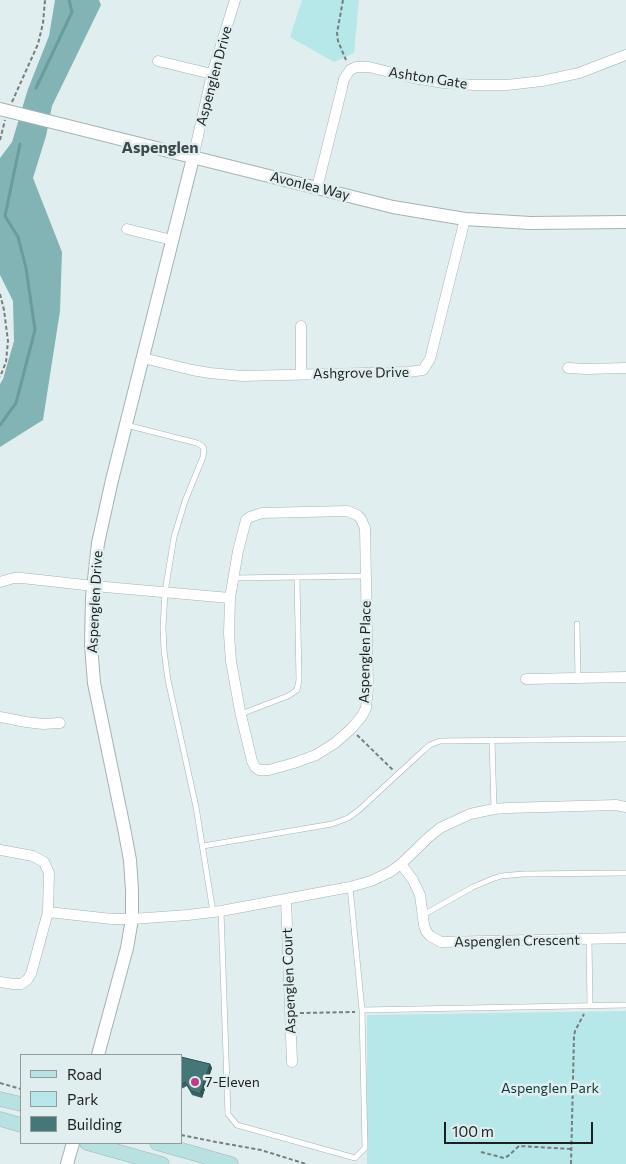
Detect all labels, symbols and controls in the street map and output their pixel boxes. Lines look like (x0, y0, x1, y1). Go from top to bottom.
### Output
street label: Aspenglen Drive (193, 24, 235, 128)
street label: Ashton Gate (387, 63, 469, 93)
district label: Aspenglen (122, 138, 198, 158)
street label: Avonlea Way (269, 168, 351, 204)
street label: Ashgrove Drive (313, 364, 409, 382)
street label: Aspenglen Drive (84, 550, 106, 654)
street label: Aspenglen Place (356, 600, 374, 704)
street label: Aspenglen Court (279, 928, 299, 1034)
street label: Aspenglen Crescent (454, 932, 580, 950)
legend (20, 1054, 182, 1144)
text: Road (67, 1065, 102, 1083)
place label: 7-Eleven (205, 1074, 260, 1090)
marker: 7-Eleven (189, 1076, 201, 1088)
park label: Aspenglen Park (501, 1080, 599, 1096)
text: Park (67, 1090, 98, 1108)
scale bar (446, 1112, 595, 1144)
text: Building (67, 1115, 122, 1133)
text: 100 m (452, 1122, 494, 1140)

